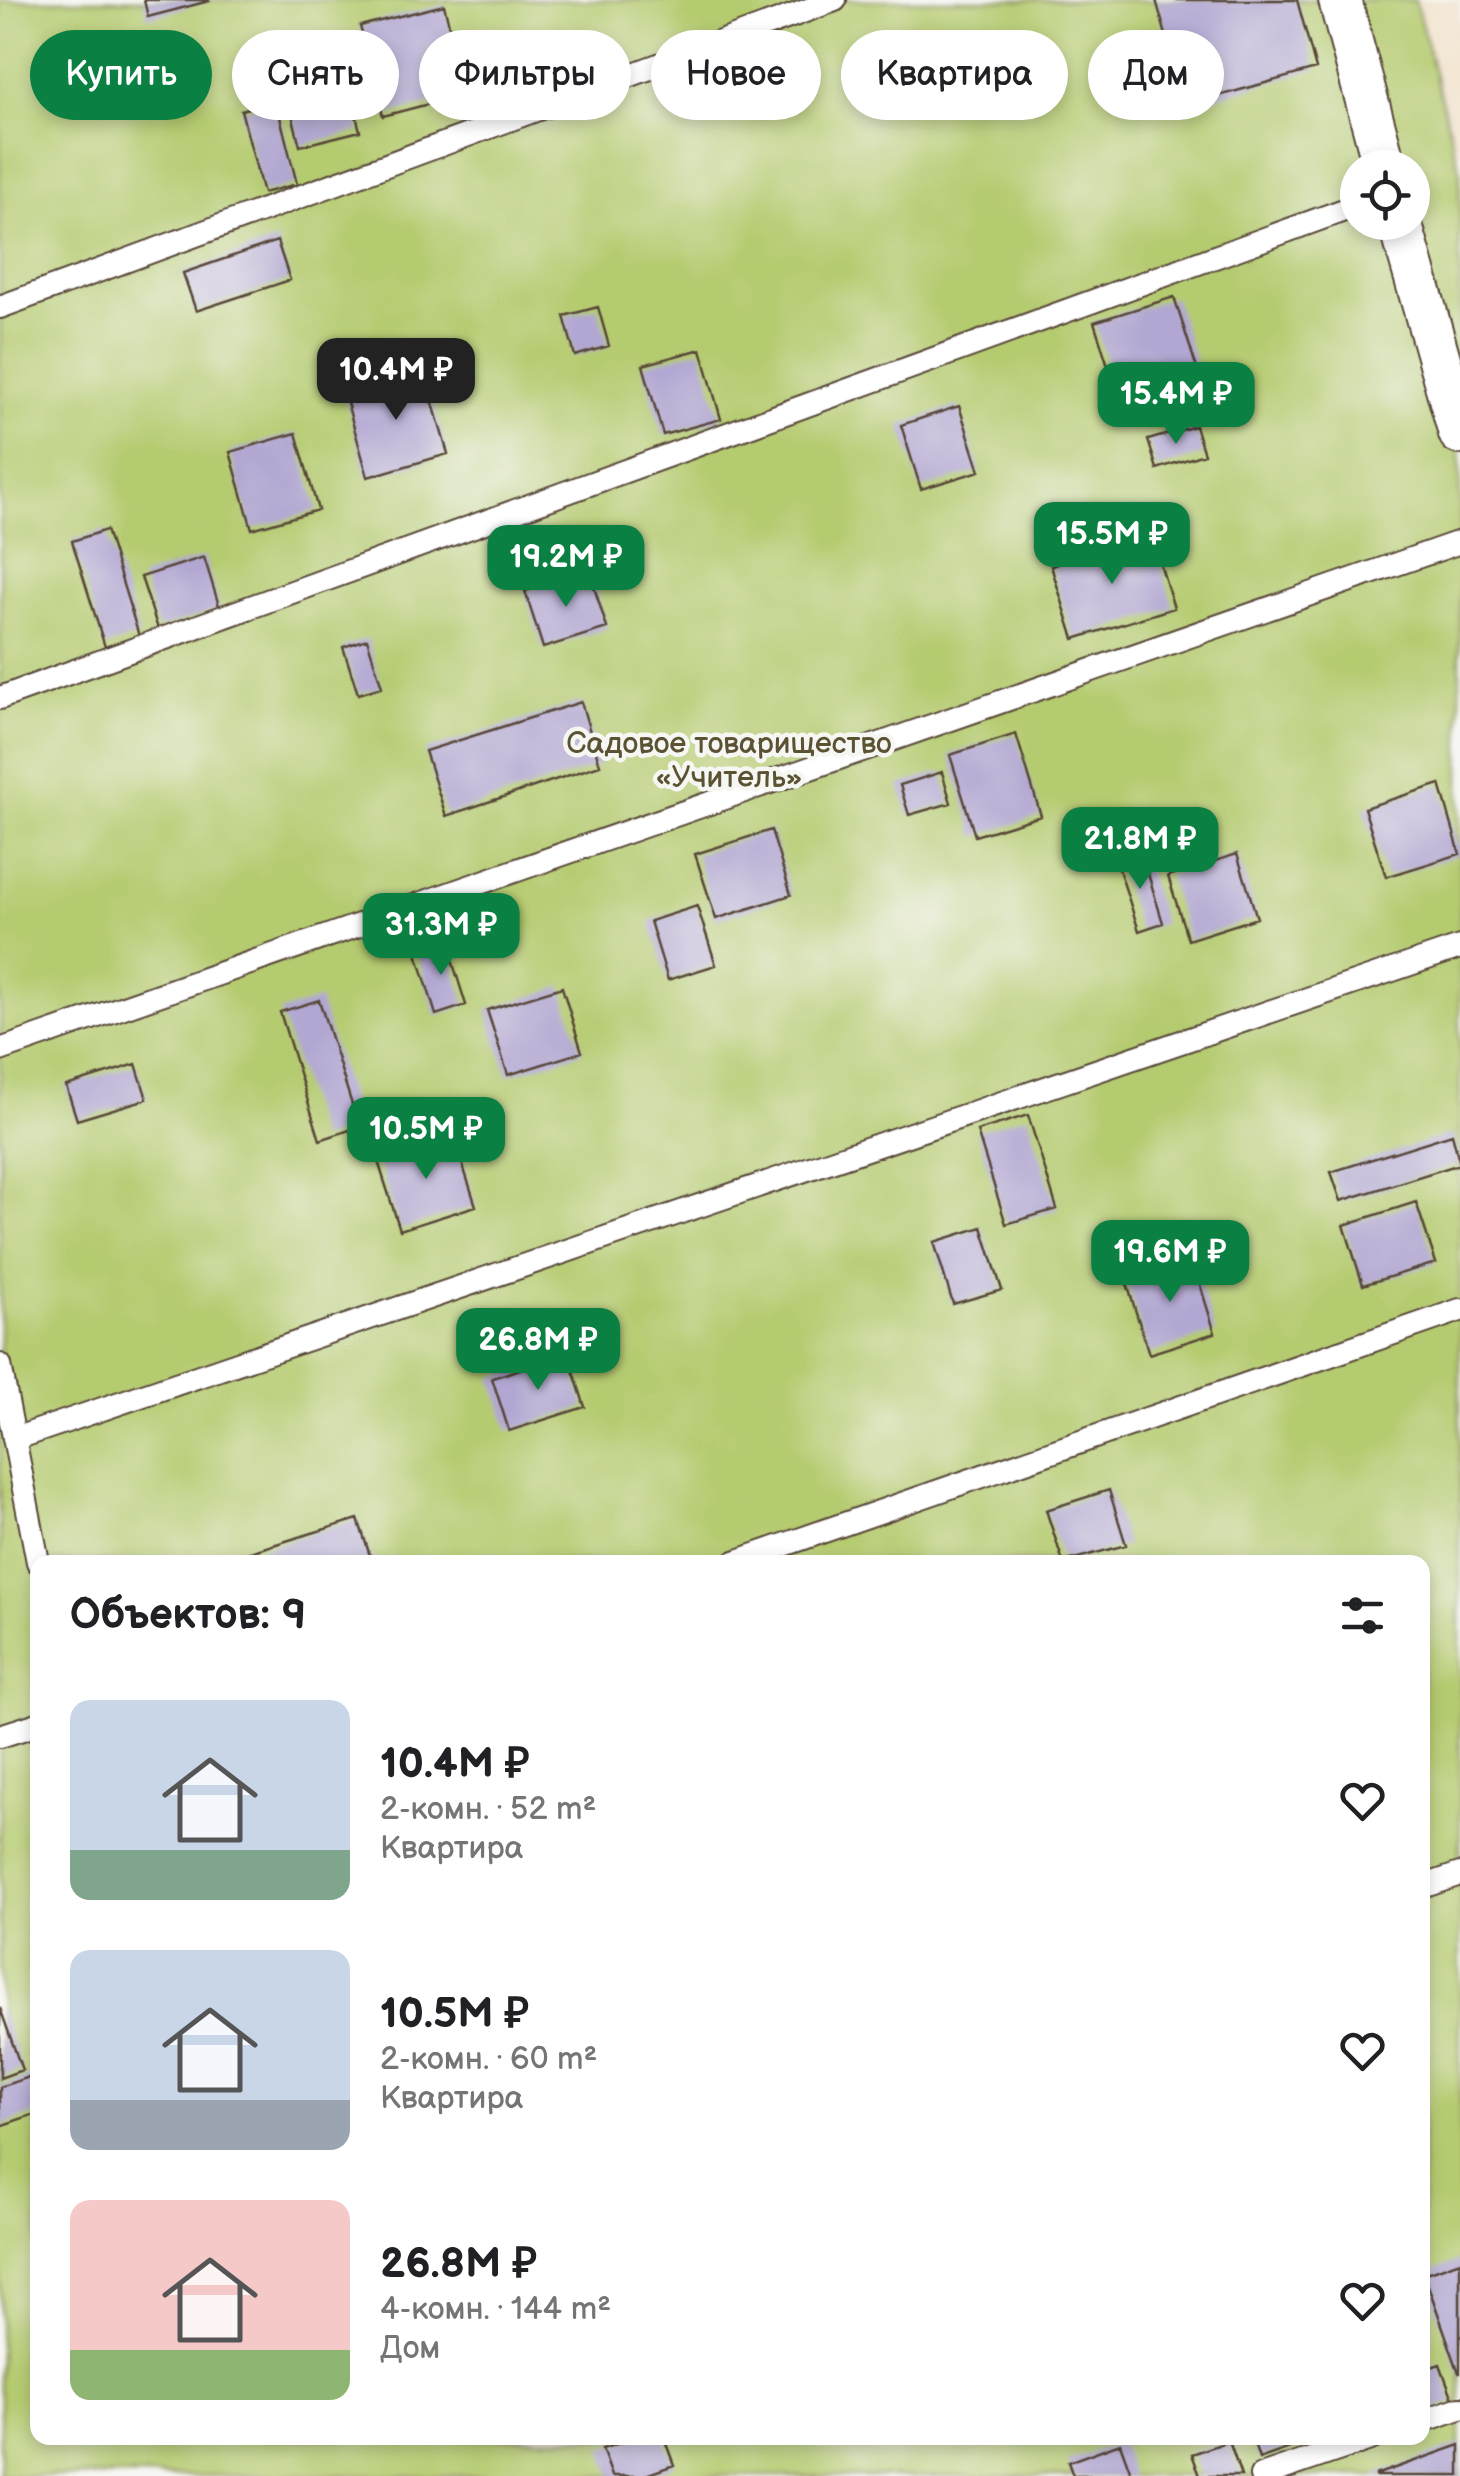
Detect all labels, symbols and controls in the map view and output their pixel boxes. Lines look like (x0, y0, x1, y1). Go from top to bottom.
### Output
chip: Купить (30, 30, 212, 120)
chip: Снять (232, 30, 399, 120)
chip: Фильтры (419, 30, 631, 120)
chip: Новое (651, 30, 821, 120)
chip: Квартира (841, 30, 1068, 120)
chip: Дом (1088, 30, 1224, 120)
map controls (1340, 150, 1430, 240)
button: locate (1340, 150, 1430, 240)
pin: 10.4M ₽ (304, 338, 488, 423)
text: 10.4M ₽ (339, 351, 453, 390)
pin: 15.4M ₽ (1084, 362, 1268, 447)
text: 15.4M ₽ (1120, 375, 1232, 414)
pin: 15.5M ₽ (1020, 502, 1204, 587)
text: 15.5M ₽ (1056, 515, 1168, 554)
pin: 19.2M ₽ (474, 525, 658, 610)
text: 19.2M ₽ (509, 538, 623, 577)
park label: Садовое товарищество «Учитель» (566, 726, 892, 796)
pin: 21.8M ₽ (1048, 807, 1232, 892)
text: 21.8M ₽ (1083, 820, 1197, 859)
pin: 31.3M ₽ (349, 893, 533, 978)
text: 31.3M ₽ (385, 906, 497, 945)
pin: 10.5M ₽ (334, 1097, 518, 1182)
text: 10.5M ₽ (369, 1110, 483, 1149)
pin: 19.6M ₽ (1078, 1220, 1262, 1305)
text: 19.6M ₽ (1113, 1233, 1227, 1272)
pin: 26.8M ₽ (446, 1308, 630, 1393)
text: 26.8M ₽ (478, 1321, 598, 1360)
icon: filters (1335, 1588, 1390, 1643)
text: Объектов: 9 (70, 1590, 306, 1641)
text: 10.4M ₽ (380, 1739, 530, 1790)
icon: home (150, 1740, 270, 1860)
icon: heart (1335, 1773, 1390, 1828)
text: 2-комн. · 52 m² (380, 1790, 596, 1829)
text: Квартира (380, 1829, 523, 1868)
text: 10.5M ₽ (380, 1989, 529, 2040)
icon: home (150, 1990, 270, 2110)
icon: heart (1335, 2023, 1390, 2078)
text: 2-комн. · 60 m² (380, 2040, 597, 2079)
text: Квартира (380, 2079, 523, 2118)
text: 26.8M ₽ (380, 2239, 537, 2290)
icon: home (150, 2240, 270, 2360)
icon: heart (1335, 2273, 1390, 2328)
text: 4-комн. · 144 m² (380, 2290, 611, 2329)
text: Дом (380, 2329, 440, 2368)

